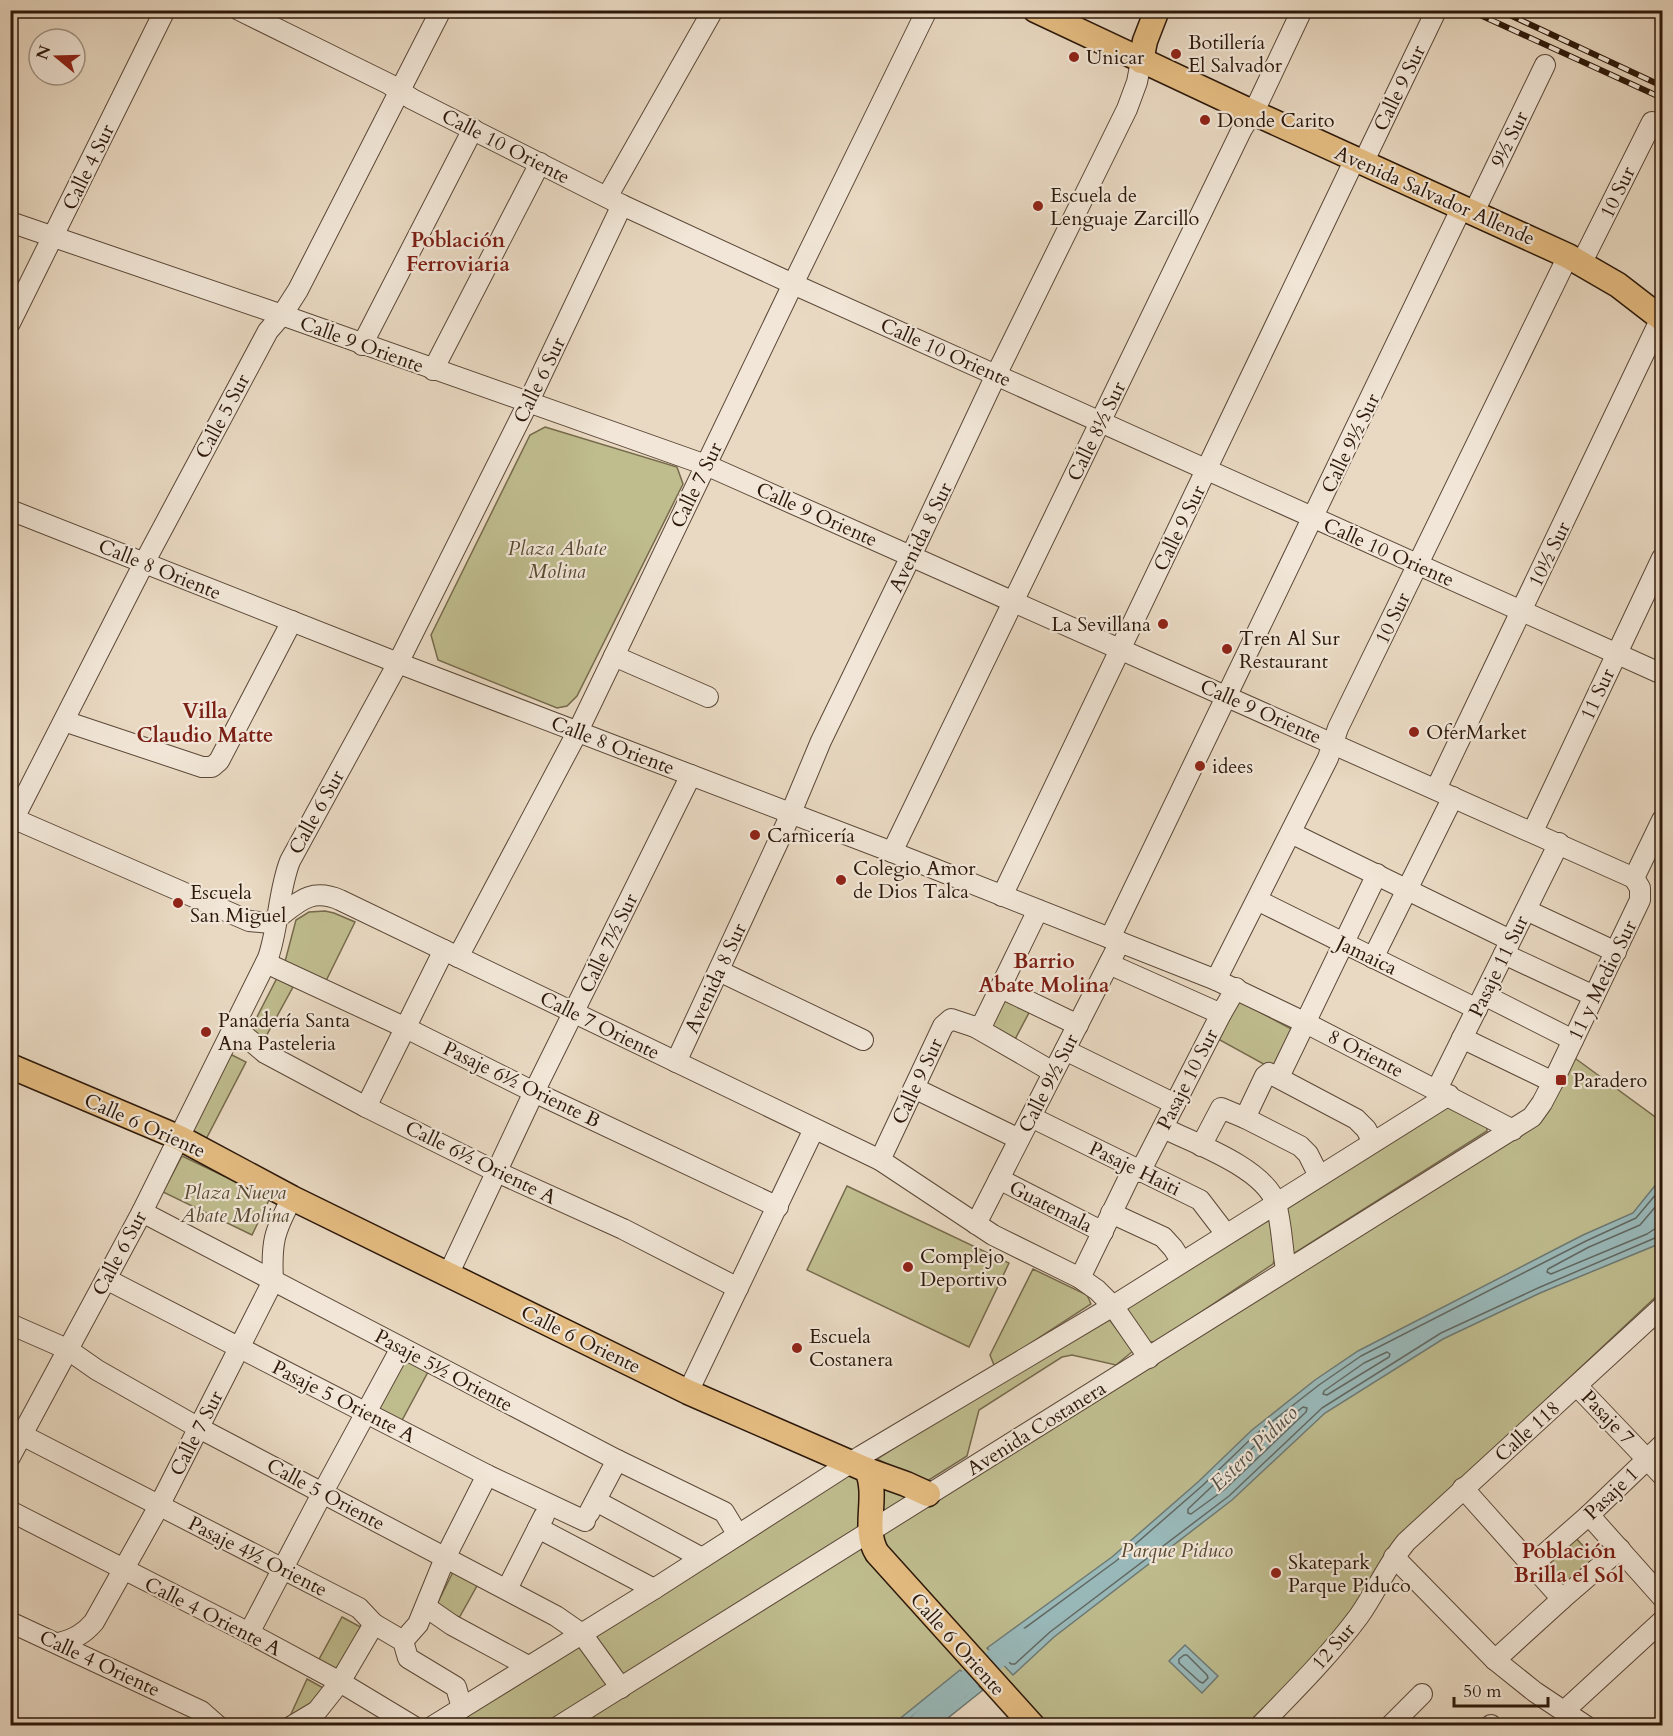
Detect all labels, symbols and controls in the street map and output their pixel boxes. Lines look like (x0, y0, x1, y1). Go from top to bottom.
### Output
north arrow (27, 27, 87, 87)
place label: Botillería El Salvador (1188, 29, 1283, 79)
street label: Calle 9 Sur (1367, 40, 1432, 136)
text: N (31, 42, 56, 63)
place label: Unicar (1086, 44, 1145, 71)
marker: Botillería El Salvador (1169, 47, 1183, 61)
marker: Unicar (1067, 50, 1081, 64)
street label: Calle 10 Oriente (437, 103, 574, 190)
street label: 9½ Sur (1484, 106, 1535, 172)
place label: Donde Carito (1217, 107, 1335, 134)
marker: Donde Carito (1198, 113, 1212, 127)
street label: Calle 4 Sur (56, 119, 121, 215)
street label: Avenida Salvador Allende (1331, 139, 1539, 252)
street label: 10 Sur (1593, 161, 1642, 222)
place label: Escuela de Lenguaje Zarcillo (1050, 182, 1200, 232)
marker: Escuela de Lenguaje Zarcillo (1031, 199, 1045, 213)
district label: Población Ferroviaria (406, 226, 510, 279)
street label: Calle 9 Oriente (296, 310, 428, 379)
street label: Calle 10 Oriente (876, 312, 1015, 393)
street label: Calle 6 Sur (507, 332, 572, 428)
street label: Calle 5 Sur (189, 368, 256, 463)
street label: Calle 8½ Sur (1061, 376, 1132, 485)
street label: Calle 9½ Sur (1315, 388, 1386, 497)
street label: Calle 7 Sur (664, 437, 729, 533)
street label: Calle 9 Oriente (752, 476, 882, 553)
street label: Avenida 8 Sur (882, 477, 959, 597)
street label: Calle 9 Sur (1147, 480, 1212, 576)
street label: Calle 10 Oriente (1319, 512, 1458, 593)
street label: 10½ Sur (1522, 517, 1577, 591)
street label: Calle 8 Oriente (94, 533, 225, 606)
park label: Plaza Abate Molina (508, 535, 606, 585)
street label: 10 Sur (1368, 587, 1417, 648)
place label: La Sevillana (1051, 611, 1151, 638)
marker: La Sevillana (1156, 617, 1170, 631)
place label: Tren Al Sur Restaurant (1239, 625, 1340, 675)
marker: Tren Al Sur Restaurant (1220, 642, 1234, 656)
street label: 11 Sur (1574, 663, 1621, 724)
street label: Calle 9 Oriente (1196, 673, 1326, 750)
district label: Villa Claudio Matte (136, 697, 274, 750)
street label: Calle 8 Oriente (547, 710, 678, 781)
place label: OferMarket (1426, 719, 1527, 746)
marker: OferMarket (1407, 725, 1421, 739)
place label: idees (1212, 753, 1253, 780)
marker: idees (1193, 759, 1207, 773)
street label: Calle 6 Sur (282, 765, 351, 859)
place label: Carnicería (767, 822, 855, 849)
marker: Carnicería (748, 828, 762, 842)
place label: Colegio Amor de Dios Talca (853, 855, 976, 905)
marker: Colegio Amor de Dios Talca (834, 873, 848, 887)
place label: Escuela San Miguel (190, 879, 286, 929)
street label: Calle 7½ Sur (573, 888, 644, 997)
marker: Escuela San Miguel (171, 896, 185, 910)
street label: Pasaje 11 Sur (1462, 910, 1535, 1022)
street label: 11 y Medio Sur (1562, 915, 1643, 1045)
street label: Avenida 8 Sur (678, 918, 753, 1038)
street label: Jamaica (1329, 928, 1402, 982)
district label: Barrio Abate Molina (979, 947, 1110, 1000)
street label: Calle 7 Oriente (535, 985, 664, 1066)
place label: Panadería Santa Ana Pasteleria (218, 1007, 350, 1057)
street label: Pasaje 10 Sur (1150, 1023, 1225, 1134)
street label: 8 Oriente (1323, 1023, 1408, 1084)
marker: Panadería Santa Ana Pasteleria (199, 1025, 213, 1039)
street label: Calle 9½ Sur (1012, 1029, 1085, 1137)
street label: Calle 9 Sur (886, 1033, 950, 1129)
street label: Pasaje 6½ Oriente B (439, 1035, 605, 1134)
place label: Paradero (1573, 1067, 1647, 1094)
marker: Paradero (1554, 1073, 1568, 1087)
street label: Calle 6 Oriente (80, 1087, 210, 1164)
street label: Calle 6½ Oriente A (401, 1114, 562, 1211)
street label: Pasaje Haiti (1084, 1135, 1185, 1202)
street label: Guatemala (1004, 1174, 1097, 1239)
park label: Plaza Nueva Abate Molina (179, 1179, 290, 1229)
street label: Calle 6 Sur (86, 1205, 153, 1300)
place label: Complejo Deportivo (920, 1243, 1007, 1293)
marker: Complejo Deportivo (901, 1260, 915, 1274)
street label: Calle 6 Oriente (516, 1299, 645, 1380)
street label: Pasaje 5½ Oriente (370, 1323, 518, 1418)
place label: Escuela Costanera (809, 1323, 893, 1373)
marker: Escuela Costanera (790, 1341, 804, 1355)
street label: Pasaje 5 Oriente A (268, 1354, 421, 1449)
street label: Avenida Costanera (962, 1375, 1111, 1482)
street label: Pasaje 7 (1575, 1384, 1640, 1451)
street label: Calle 7 Sur (163, 1385, 230, 1481)
street label: Calle 118 (1489, 1395, 1566, 1468)
water label: Estero Piduco (1204, 1399, 1305, 1498)
street label: Calle 5 Oriente (262, 1452, 390, 1537)
street label: Pasaje 1 (1578, 1461, 1645, 1526)
street label: Pasaje 4½ Oriente (184, 1510, 332, 1603)
park label: Parque Piduco (1121, 1537, 1233, 1564)
district label: Población Brilla el Sol (1514, 1537, 1624, 1590)
place label: Skatepark Parque Piduco (1288, 1549, 1411, 1599)
marker: Skatepark Parque Piduco (1269, 1566, 1283, 1580)
street label: Calle 4 Oriente A (140, 1570, 286, 1663)
street label: Calle 6 Oriente (904, 1587, 1011, 1702)
street label: 12 Sur (1305, 1617, 1362, 1676)
street label: Calle 4 Oriente (35, 1624, 165, 1703)
scale bar (1454, 1670, 1548, 1708)
text: 50 m (1463, 1679, 1502, 1704)

